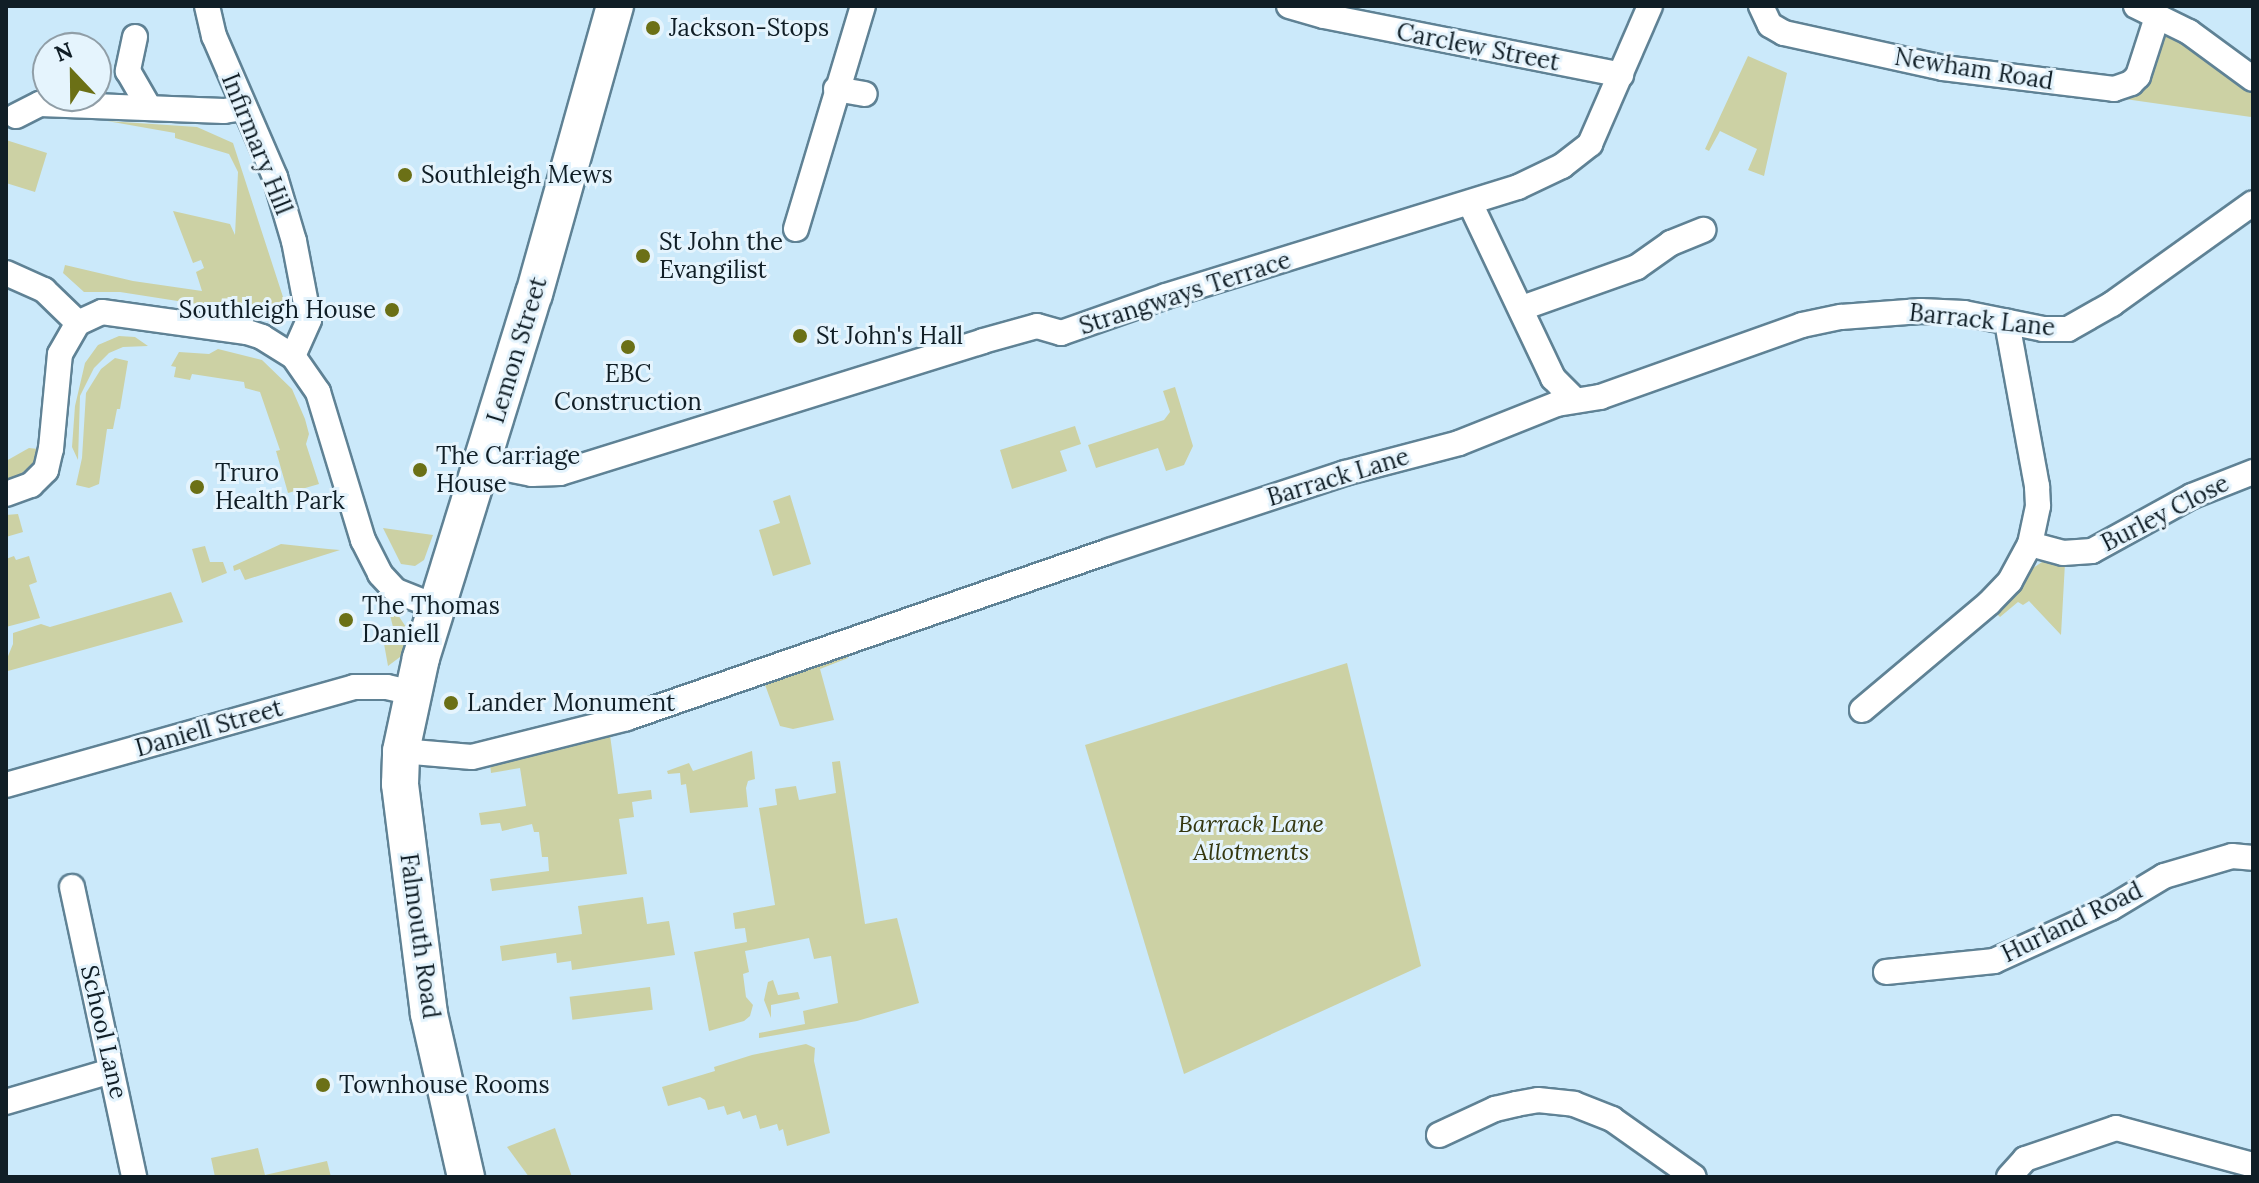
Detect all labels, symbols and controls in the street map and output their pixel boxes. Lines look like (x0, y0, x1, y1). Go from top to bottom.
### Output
place label: Jackson-Stops (669, 14, 829, 42)
street label: Carclew Street (1394, 17, 1562, 77)
marker: Jackson-Stops (644, 19, 662, 37)
north arrow (32, 32, 112, 112)
text: N (51, 35, 77, 68)
street label: Newham Road (1893, 42, 2055, 96)
street label: Infirmary Hill (216, 69, 298, 219)
place label: Southleigh Mews (421, 161, 613, 189)
marker: Southleigh Mews (396, 166, 414, 184)
place label: St John the Evangilist (659, 228, 783, 284)
street label: Strangways Terrace (1076, 245, 1294, 341)
marker: St John the Evangilist (634, 247, 652, 265)
street label: Lemon Street (481, 273, 553, 427)
place label: Southleigh House (179, 296, 376, 324)
street label: Barrack Lane (1908, 298, 2056, 342)
marker: Southleigh House (383, 301, 401, 319)
place label: St John's Hall (816, 322, 963, 350)
marker: St John's Hall (791, 327, 809, 345)
marker: EBC Construction (619, 338, 637, 356)
place label: EBC Construction (554, 360, 702, 416)
place label: The Carriage House (436, 442, 580, 498)
street label: Barrack Lane (1264, 442, 1412, 512)
place label: Truro Health Park (215, 459, 345, 515)
marker: The Carriage House (411, 461, 429, 479)
street label: Burley Close (2096, 469, 2234, 557)
marker: Truro Health Park (186, 476, 208, 498)
place label: The Thomas Daniell (362, 592, 500, 648)
marker: The Thomas Daniell (337, 611, 355, 629)
place label: Lander Monument (467, 689, 675, 717)
street label: Daniell Street (132, 693, 286, 763)
marker: Lander Monument (442, 694, 460, 712)
park label: Barrack Lane Allotments (1178, 810, 1324, 866)
street label: Falmouth Road (394, 852, 446, 1020)
street label: Hurland Road (1997, 876, 2147, 968)
street label: School Lane (75, 962, 133, 1102)
place label: Townhouse Rooms (339, 1071, 550, 1099)
marker: Townhouse Rooms (314, 1076, 332, 1094)

